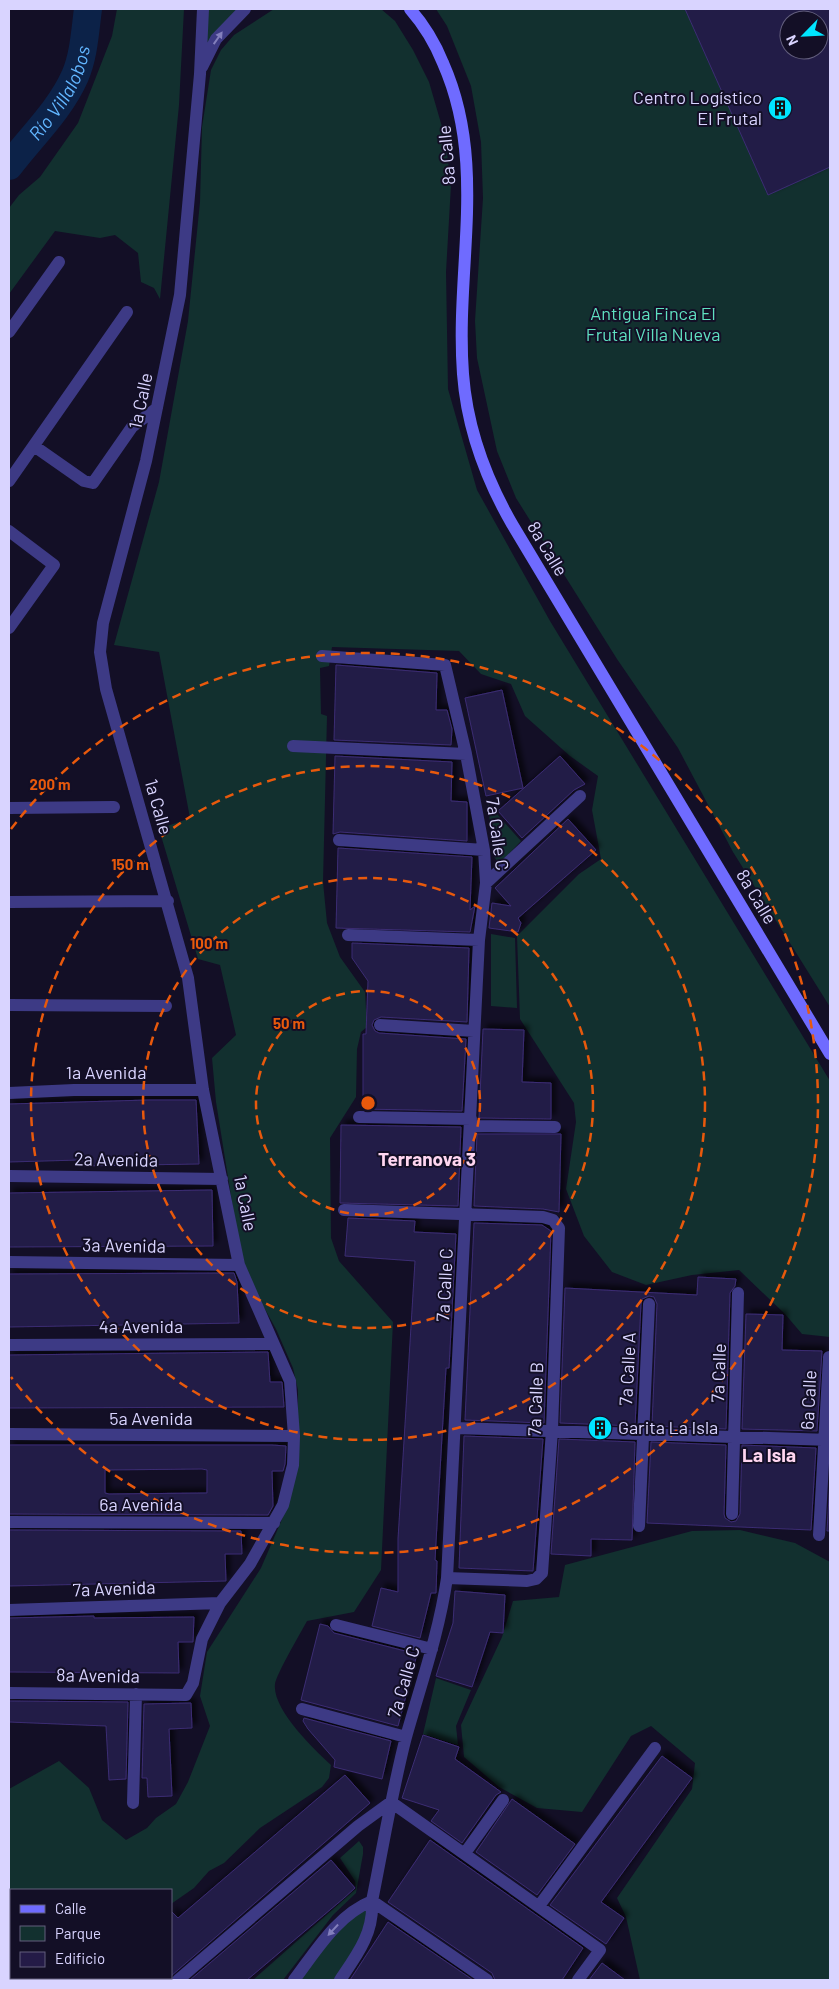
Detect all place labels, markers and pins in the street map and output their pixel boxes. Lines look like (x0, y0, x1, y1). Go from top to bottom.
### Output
place label: Centro Logístico El Frutal (633, 86, 762, 129)
building icon: Centro Logístico El Frutal (767, 95, 793, 121)
centre of rings (359, 1094, 377, 1112)
building icon: Garita La Isla (587, 1415, 613, 1441)
place label: Garita La Isla (618, 1416, 718, 1438)

